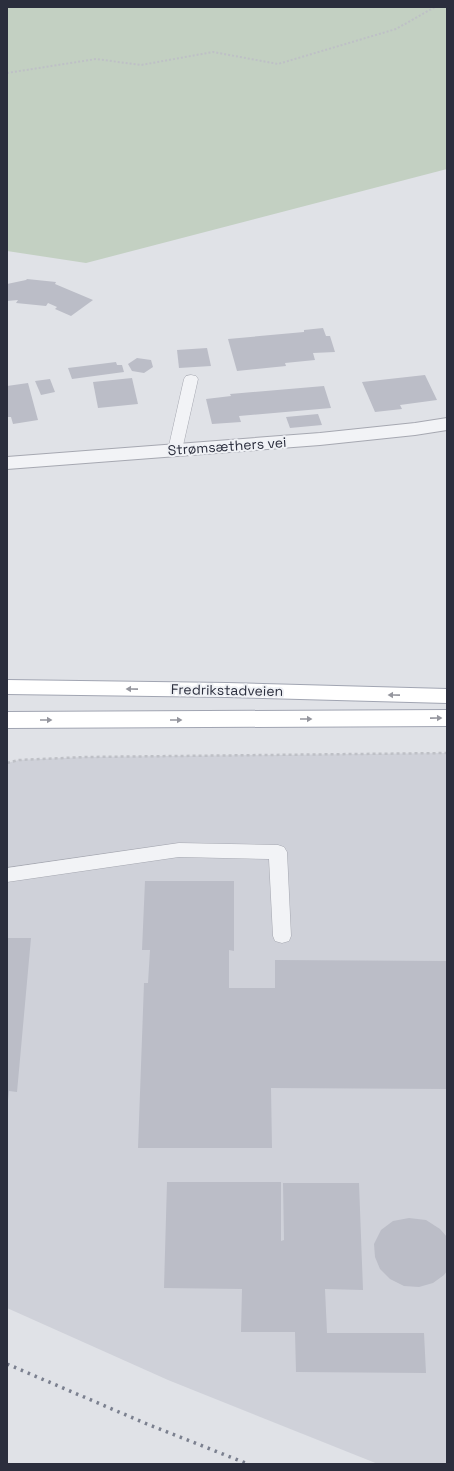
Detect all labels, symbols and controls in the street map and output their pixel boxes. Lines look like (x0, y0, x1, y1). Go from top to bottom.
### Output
street label: Strømsæthers vei (167, 433, 287, 459)
street label: Fredrikstadveien (171, 680, 283, 700)
one-way arrow (125, 686, 138, 692)
one-way arrow (387, 692, 400, 698)
one-way arrow (430, 715, 443, 721)
one-way arrow (300, 716, 313, 722)
one-way arrow (40, 717, 53, 723)
one-way arrow (170, 717, 183, 723)

